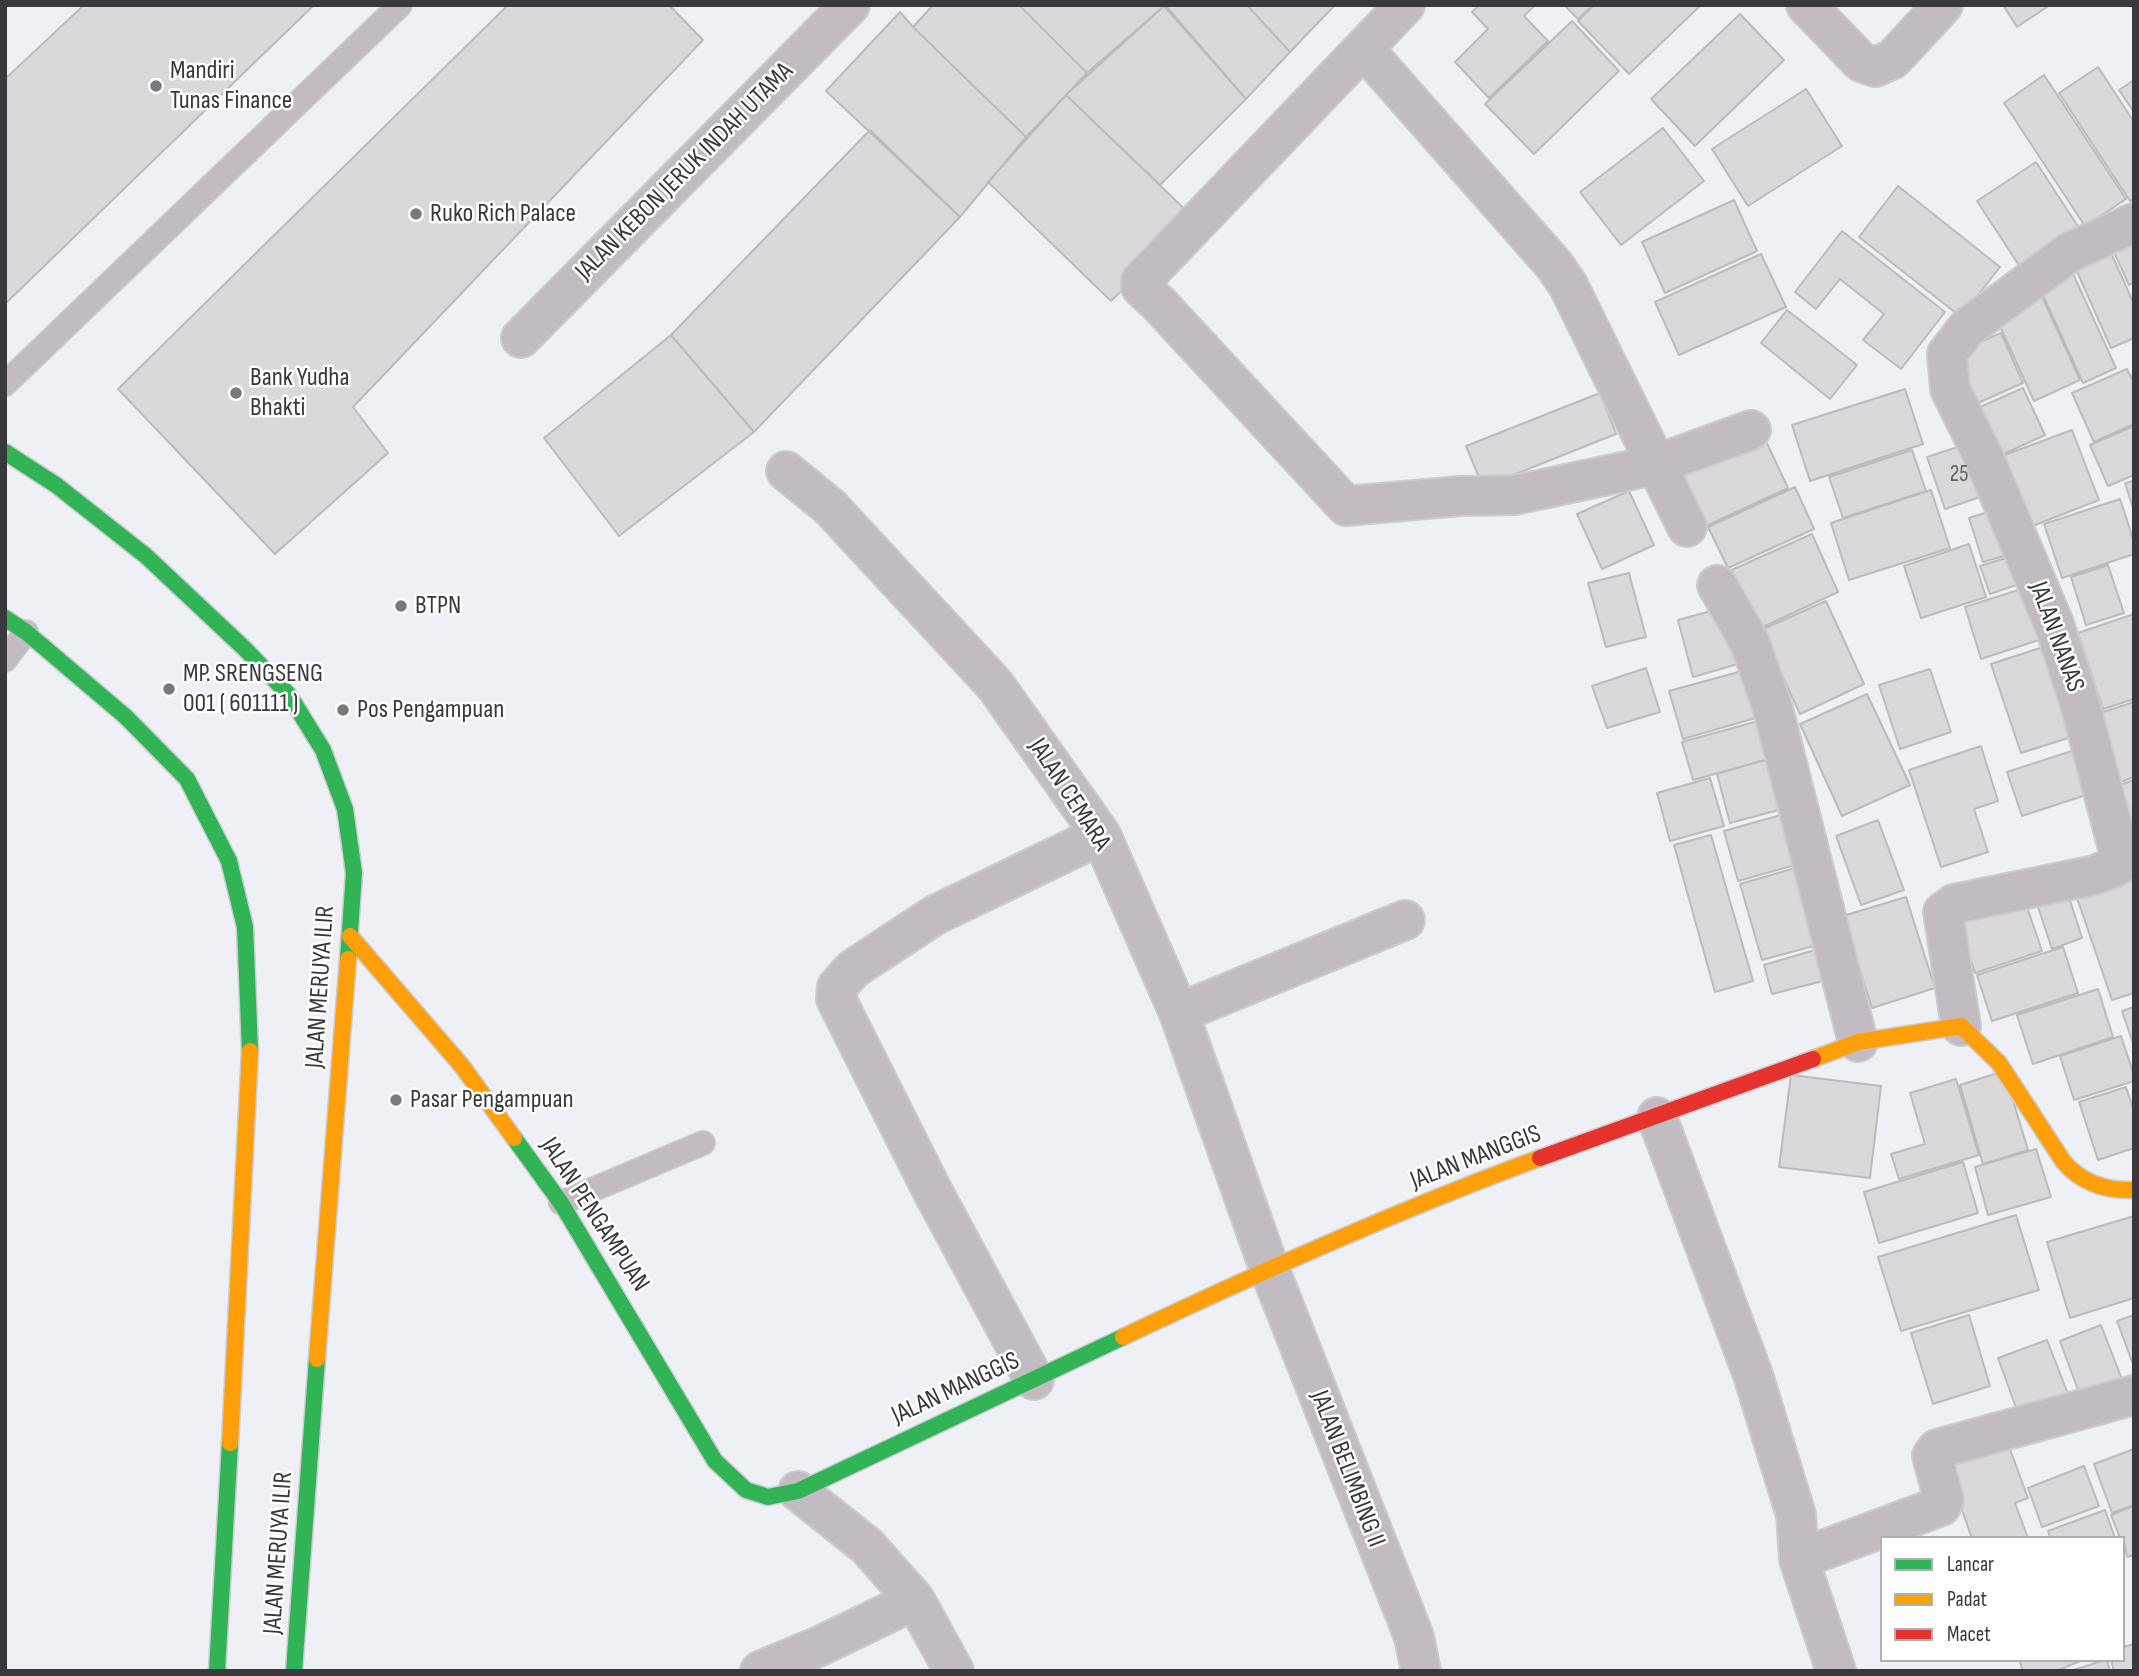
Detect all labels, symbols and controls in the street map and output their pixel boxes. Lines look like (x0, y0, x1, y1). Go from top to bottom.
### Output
place label: Mandiri Tunas Finance (170, 55, 292, 116)
street label: JALAN KEBON JERUK INDAH UTAMA (570, 57, 800, 287)
marker: Mandiri Tunas Finance (148, 78, 164, 94)
place label: Ruko Rich Palace (430, 198, 576, 230)
marker: Ruko Rich Palace (408, 206, 424, 222)
place label: Bank Yudha Bhakti (250, 362, 350, 424)
marker: Bank Yudha Bhakti (228, 385, 244, 401)
house number: 25 (1950, 461, 1968, 489)
street label: JALAN NANAS (2022, 578, 2090, 696)
place label: BTPN (415, 590, 461, 622)
marker: BTPN (393, 598, 409, 614)
place label: MP. SRENGSENG 001 ( 601111 ) (183, 658, 323, 720)
marker: MP. SRENGSENG 001 ( 601111 ) (161, 681, 177, 697)
place label: Pos Pengampuan (357, 694, 504, 726)
marker: Pos Pengampuan (335, 702, 351, 718)
street label: JALAN CEMARA (1021, 733, 1117, 857)
street label: JALAN MERUYA ILIR (300, 905, 342, 1069)
place label: Pasar Pengampuan (410, 1084, 574, 1116)
marker: Pasar Pengampuan (388, 1092, 404, 1108)
street label: JALAN MANGGIS (1406, 1119, 1546, 1197)
street label: JALAN PENGAMPUAN (533, 1132, 655, 1298)
street label: JALAN MANGGIS (887, 1346, 1025, 1432)
street label: JALAN BELIMBING II (1303, 1386, 1391, 1552)
street label: JALAN MERUYA ILIR (258, 1471, 300, 1635)
legend (1880, 1536, 2125, 1662)
text: Lancar (1947, 1552, 1994, 1577)
text: Padat (1947, 1587, 1987, 1612)
text: Macet (1947, 1622, 1991, 1647)

